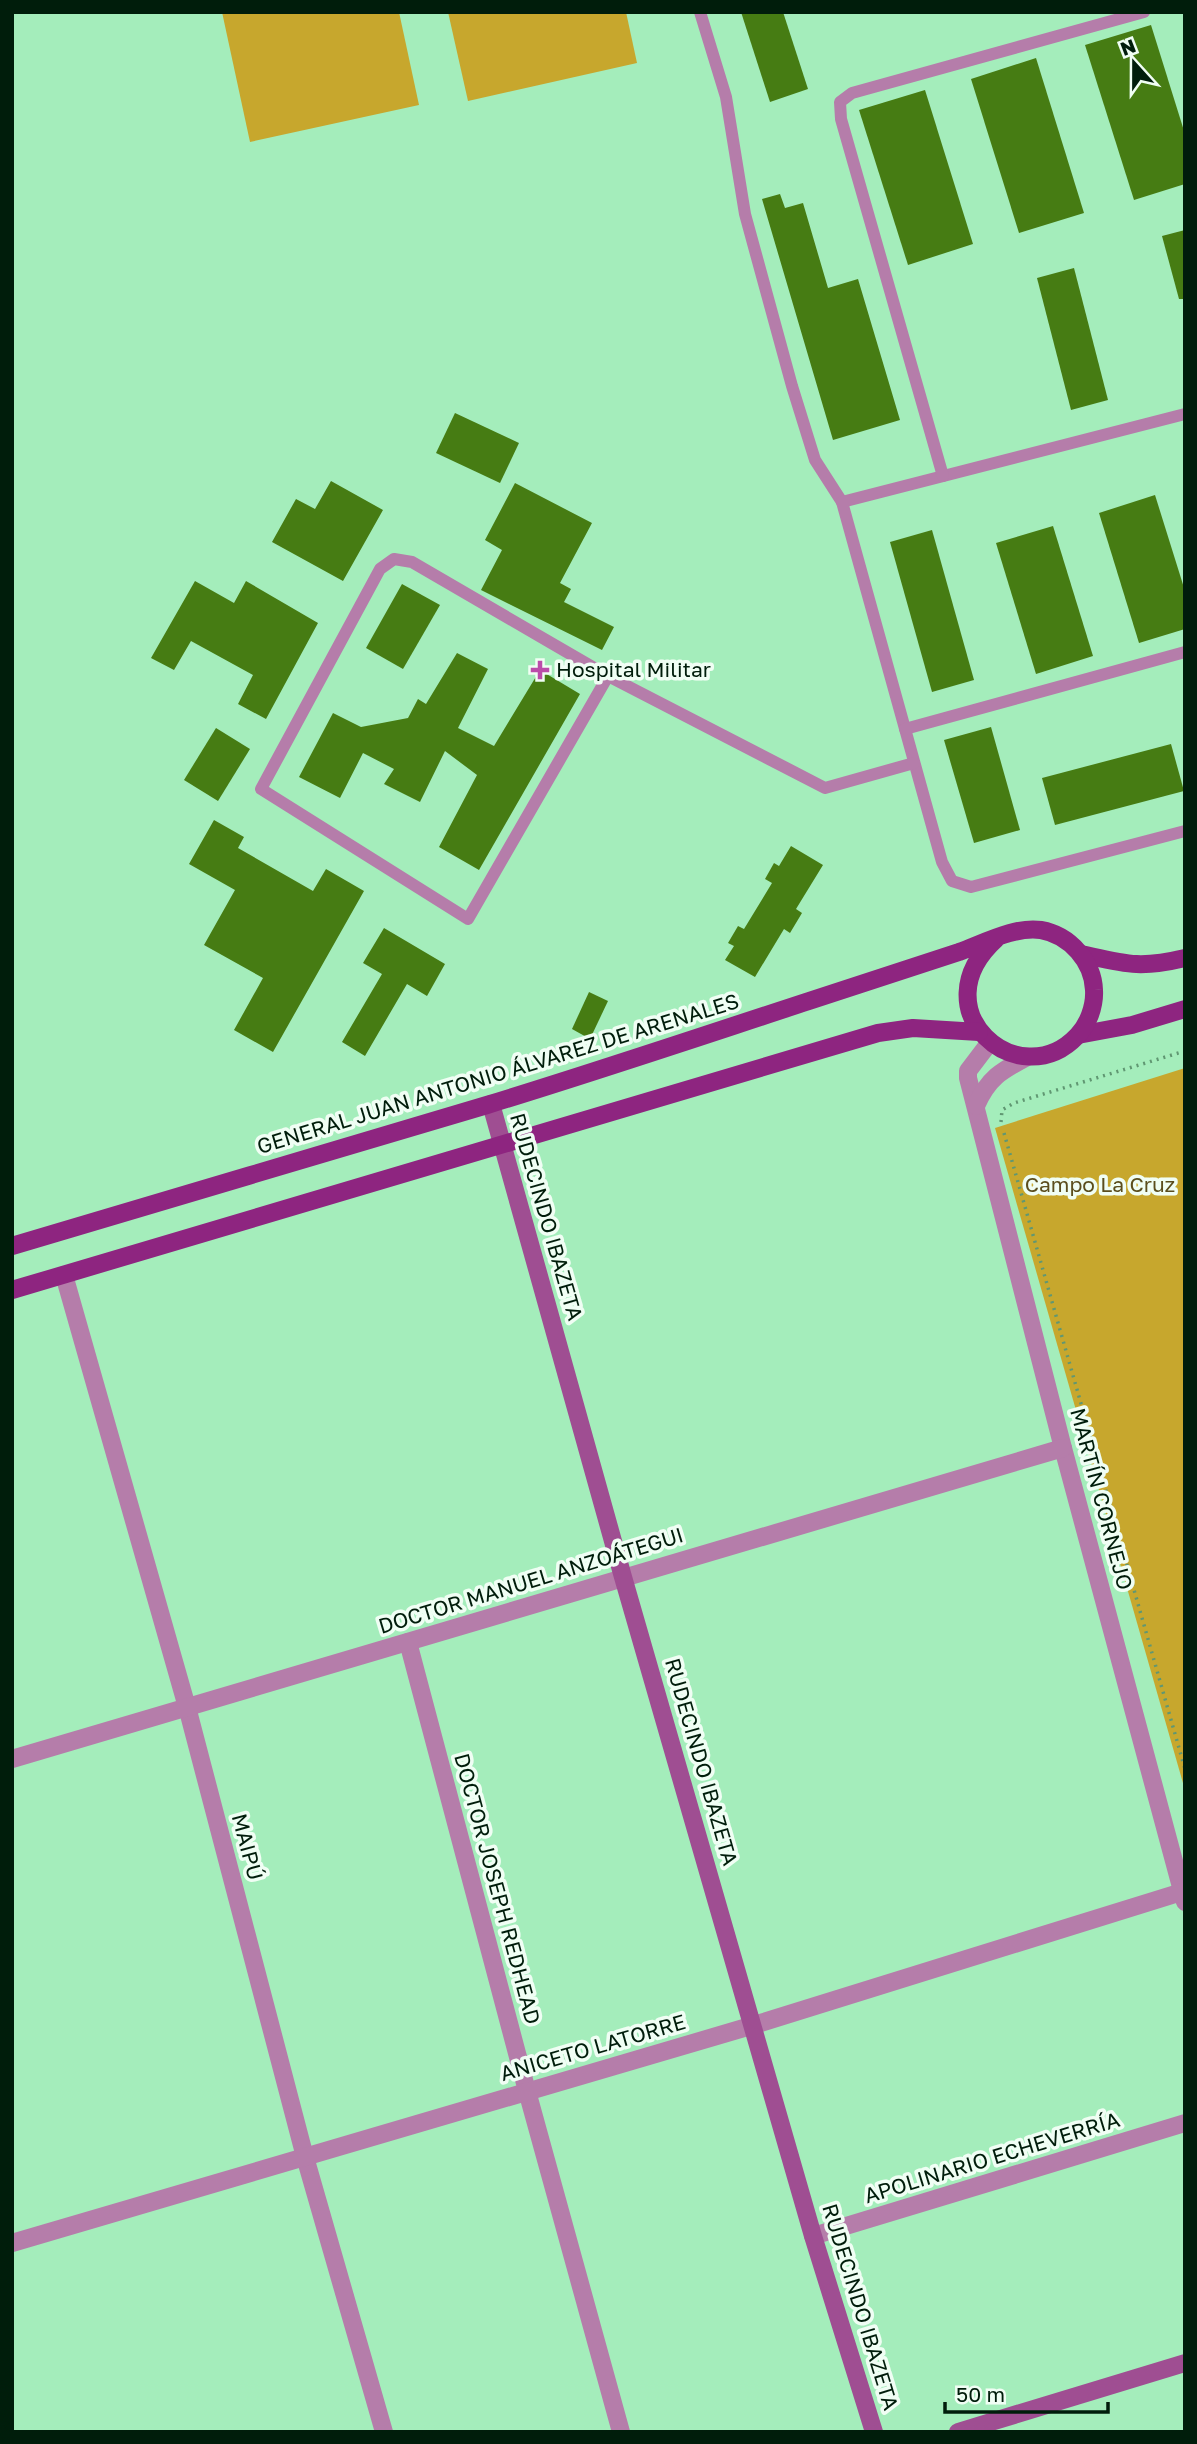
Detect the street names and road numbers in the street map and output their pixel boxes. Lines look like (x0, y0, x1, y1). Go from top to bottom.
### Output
street label: GENERAL JUAN ANTONIO ÁLVAREZ DE ARENALES (254, 987, 742, 1159)
street label: RUDECINDO IBAZETA (505, 1110, 589, 1323)
street label: MARTÍN CORNEJO (1065, 1405, 1139, 1592)
street label: DOCTOR MANUEL ANZOÁTEGUI (375, 1521, 686, 1639)
street label: RUDECINDO IBAZETA (660, 1655, 744, 1868)
street label: DOCTOR JOSEPH REDHEAD (449, 1750, 547, 2027)
street label: MAIPÚ (227, 1811, 269, 1883)
street label: ANICETO LATORRE (497, 2008, 689, 2086)
street label: APOLINARIO ECHEVERRÍA (861, 2106, 1123, 2208)
street label: RUDECINDO IBAZETA (817, 2200, 905, 2413)

